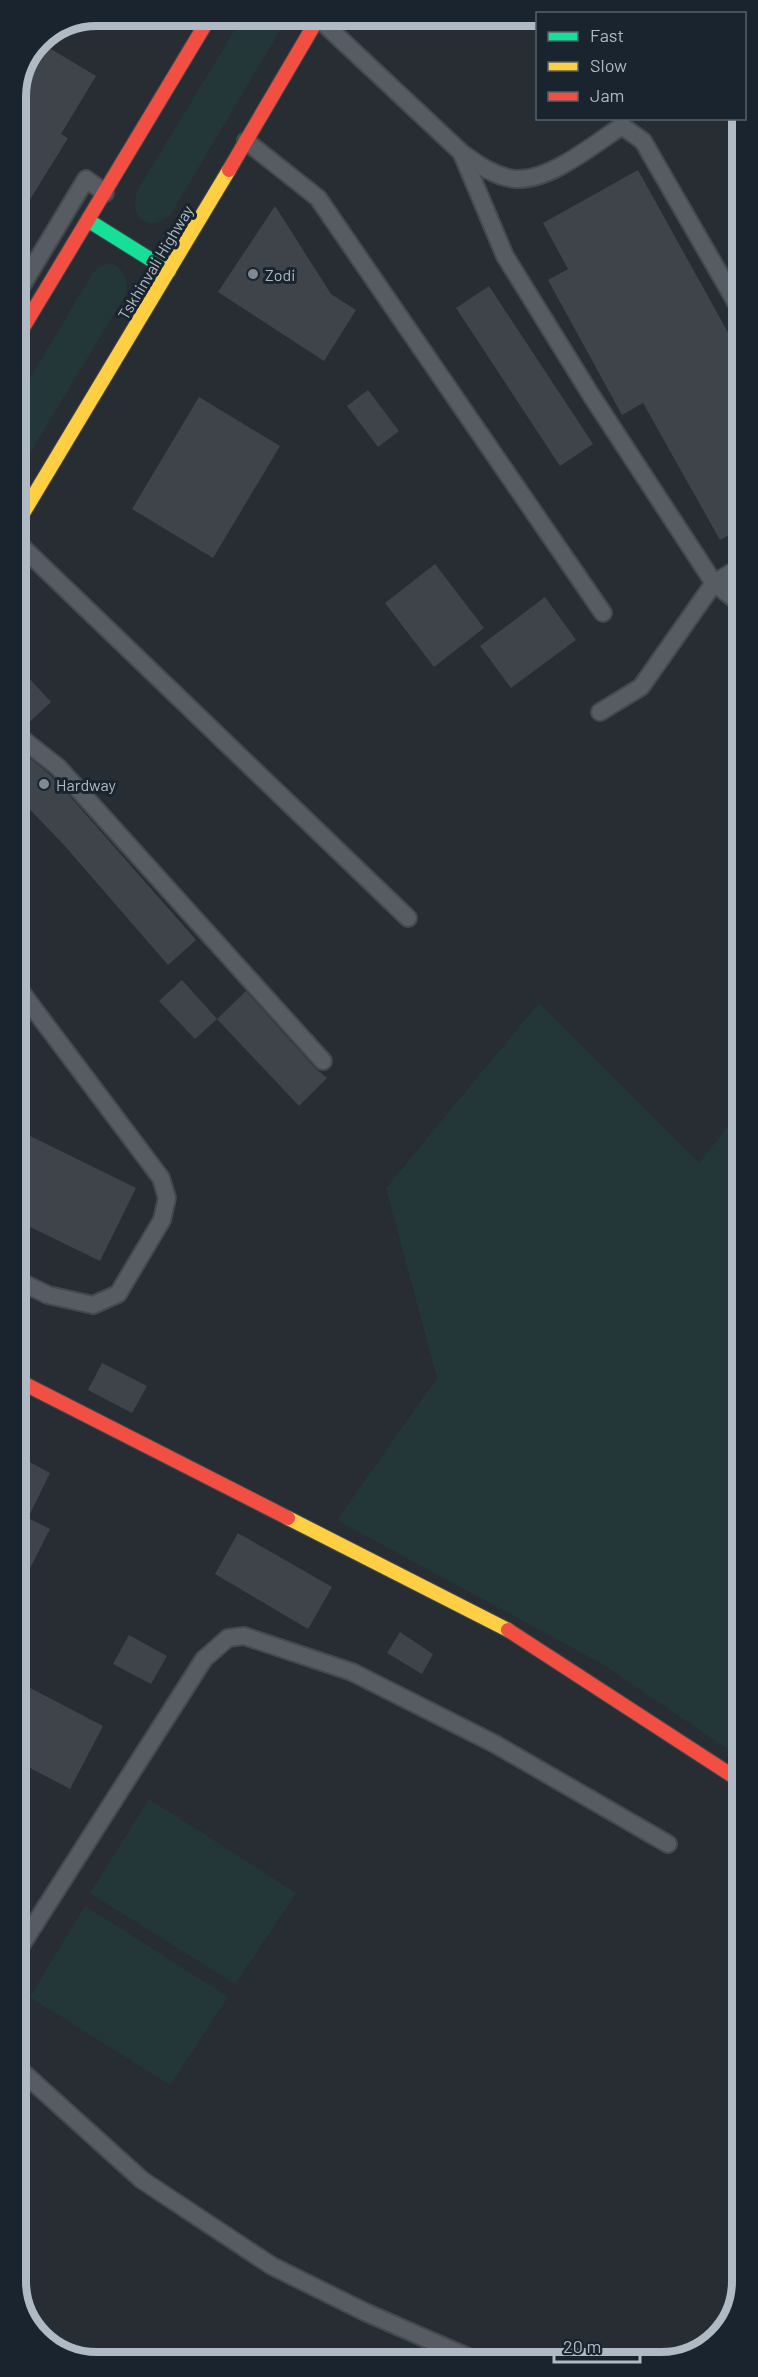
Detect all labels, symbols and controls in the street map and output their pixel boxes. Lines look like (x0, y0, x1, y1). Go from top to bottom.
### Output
legend (536, 12, 746, 120)
text: Fast (590, 24, 624, 46)
text: Slow (590, 54, 627, 76)
text: Jam (590, 84, 624, 106)
street label: Tskhinvali Highway (113, 201, 197, 323)
place label: Zodi (265, 265, 295, 284)
marker: Zodi (246, 267, 260, 281)
place label: Hardway (56, 775, 117, 794)
marker: Hardway (37, 777, 51, 791)
scale bar (554, 2326, 640, 2364)
text: 20 m (563, 2335, 601, 2357)

